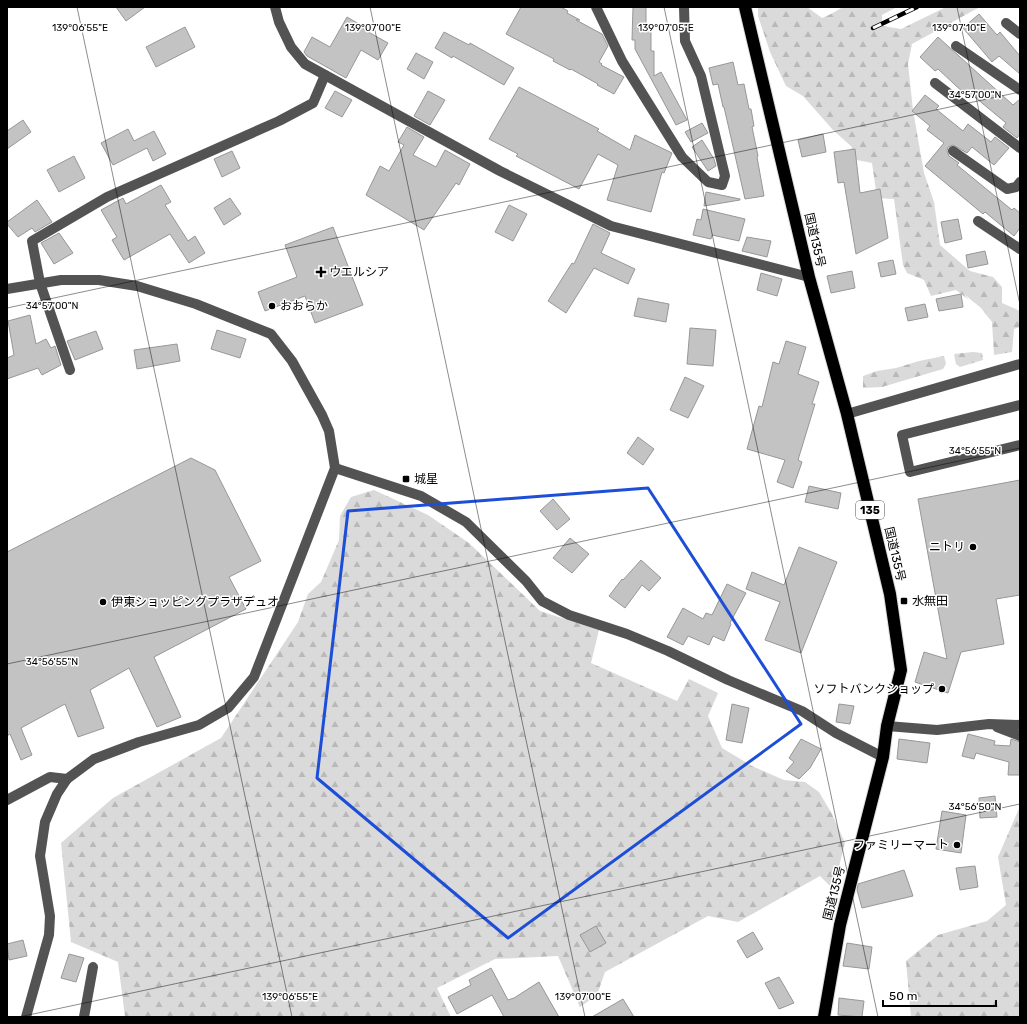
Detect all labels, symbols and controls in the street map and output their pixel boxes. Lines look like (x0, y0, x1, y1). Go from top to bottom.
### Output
text: 139°06'55"E (52, 22, 108, 34)
text: 139°07'00"E (345, 22, 401, 34)
text: 139°07'05"E (638, 22, 694, 34)
text: 139°07'10"E (932, 22, 986, 34)
text: 34°57'00"N (949, 89, 1001, 101)
street label: 国道135号 (802, 211, 828, 269)
place label: ウエルシア (329, 265, 389, 279)
marker: ウエルシア (316, 267, 326, 277)
place label: おおらか (280, 299, 328, 313)
text: 34°57'00"N (26, 300, 78, 312)
marker: おおらか (267, 301, 277, 311)
text: 34°56'55"N (949, 445, 1001, 457)
place label: 城星 (414, 472, 438, 486)
marker: 城星 (401, 474, 411, 484)
road number: 135 (856, 501, 884, 519)
street label: 国道135号 (882, 525, 908, 583)
place label: ニトリ (929, 540, 965, 554)
marker: ニトリ (968, 542, 978, 552)
place label: 水無田 (912, 594, 948, 608)
place label: 伊東ショッピングプラザデュオ (111, 595, 279, 609)
marker: 水無田 (899, 596, 909, 606)
marker: 伊東ショッピングプラザデュオ (98, 597, 108, 607)
text: 34°56'55"N (26, 656, 78, 668)
place label: ソフトバンクショップ (813, 682, 934, 696)
marker: ソフトバンクショップ (937, 684, 947, 694)
text: 34°56'50"N (949, 801, 1001, 813)
place label: ファミリーマート (853, 838, 949, 852)
marker: ファミリーマート (952, 840, 962, 850)
street label: 国道135号 (820, 864, 848, 922)
scale bar (883, 982, 996, 1008)
text: 50 m (889, 989, 917, 1003)
text: 139°06'55"E (262, 991, 318, 1003)
text: 139°07'00"E (555, 991, 611, 1003)

